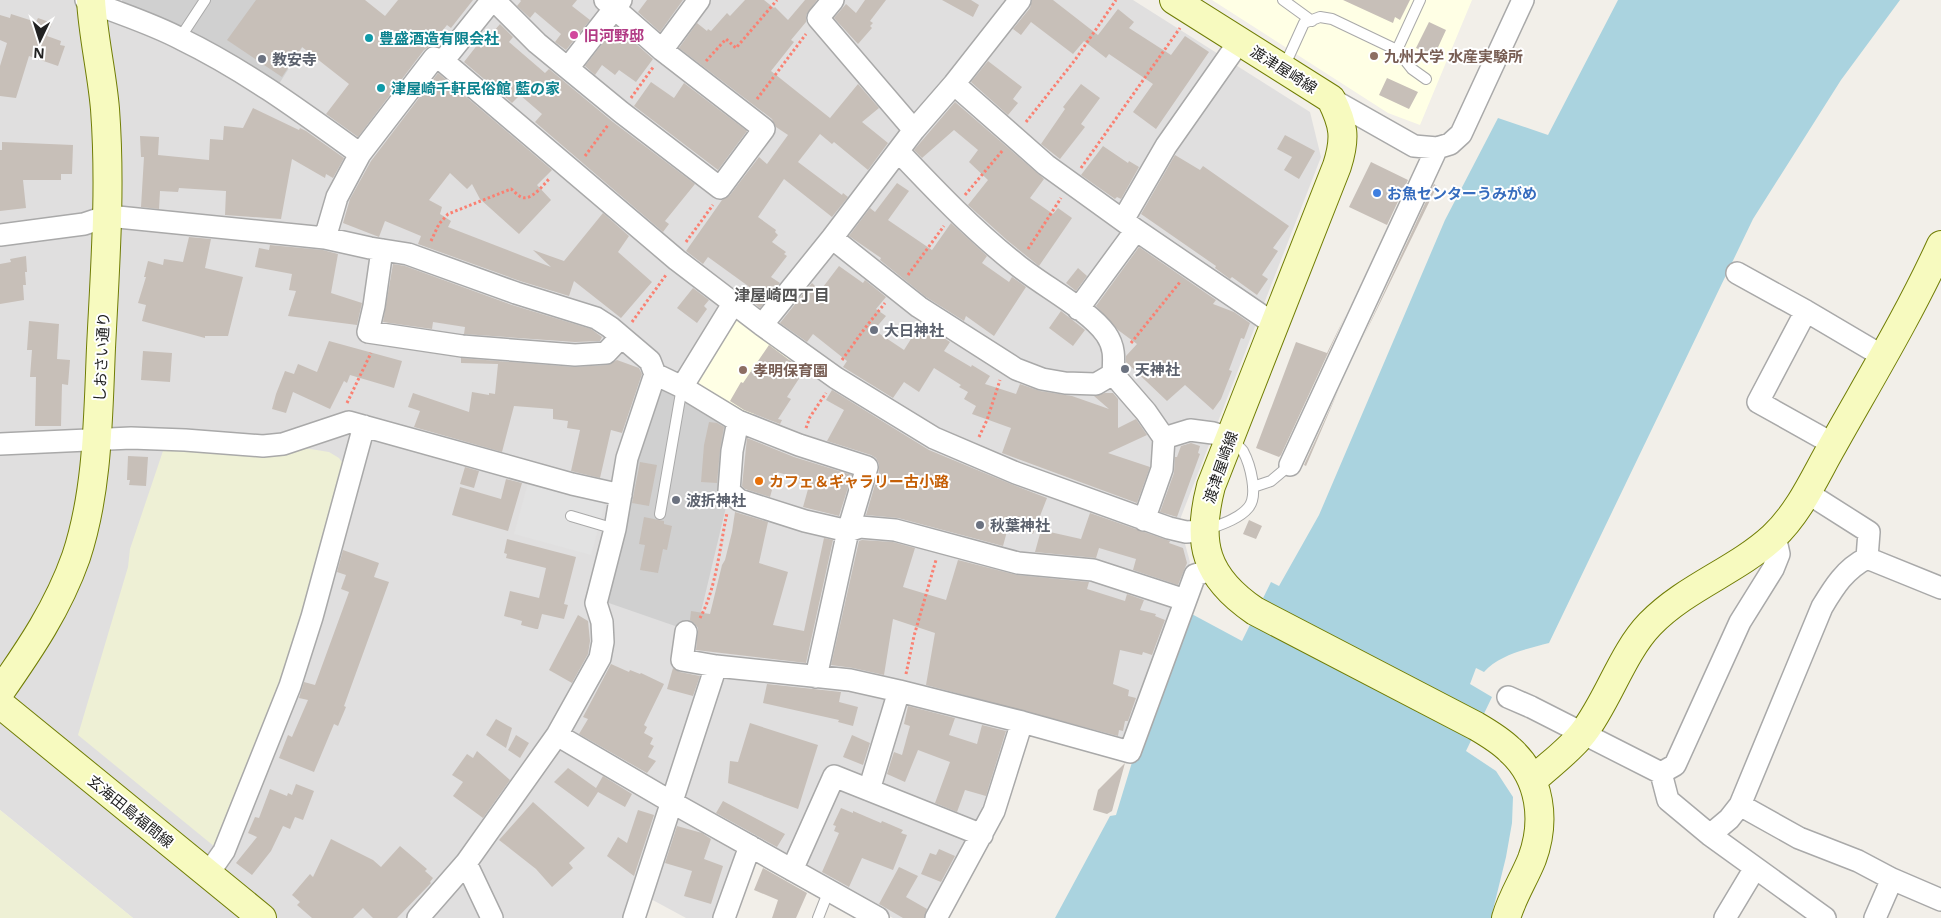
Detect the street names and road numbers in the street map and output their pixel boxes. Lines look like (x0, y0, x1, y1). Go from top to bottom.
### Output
street label: 渡津屋崎線 (1247, 41, 1321, 97)
street label: しおさい通り (89, 312, 113, 402)
street label: 渡津屋崎線 (1198, 428, 1242, 506)
street label: 玄海田島福間線 (84, 770, 178, 852)

